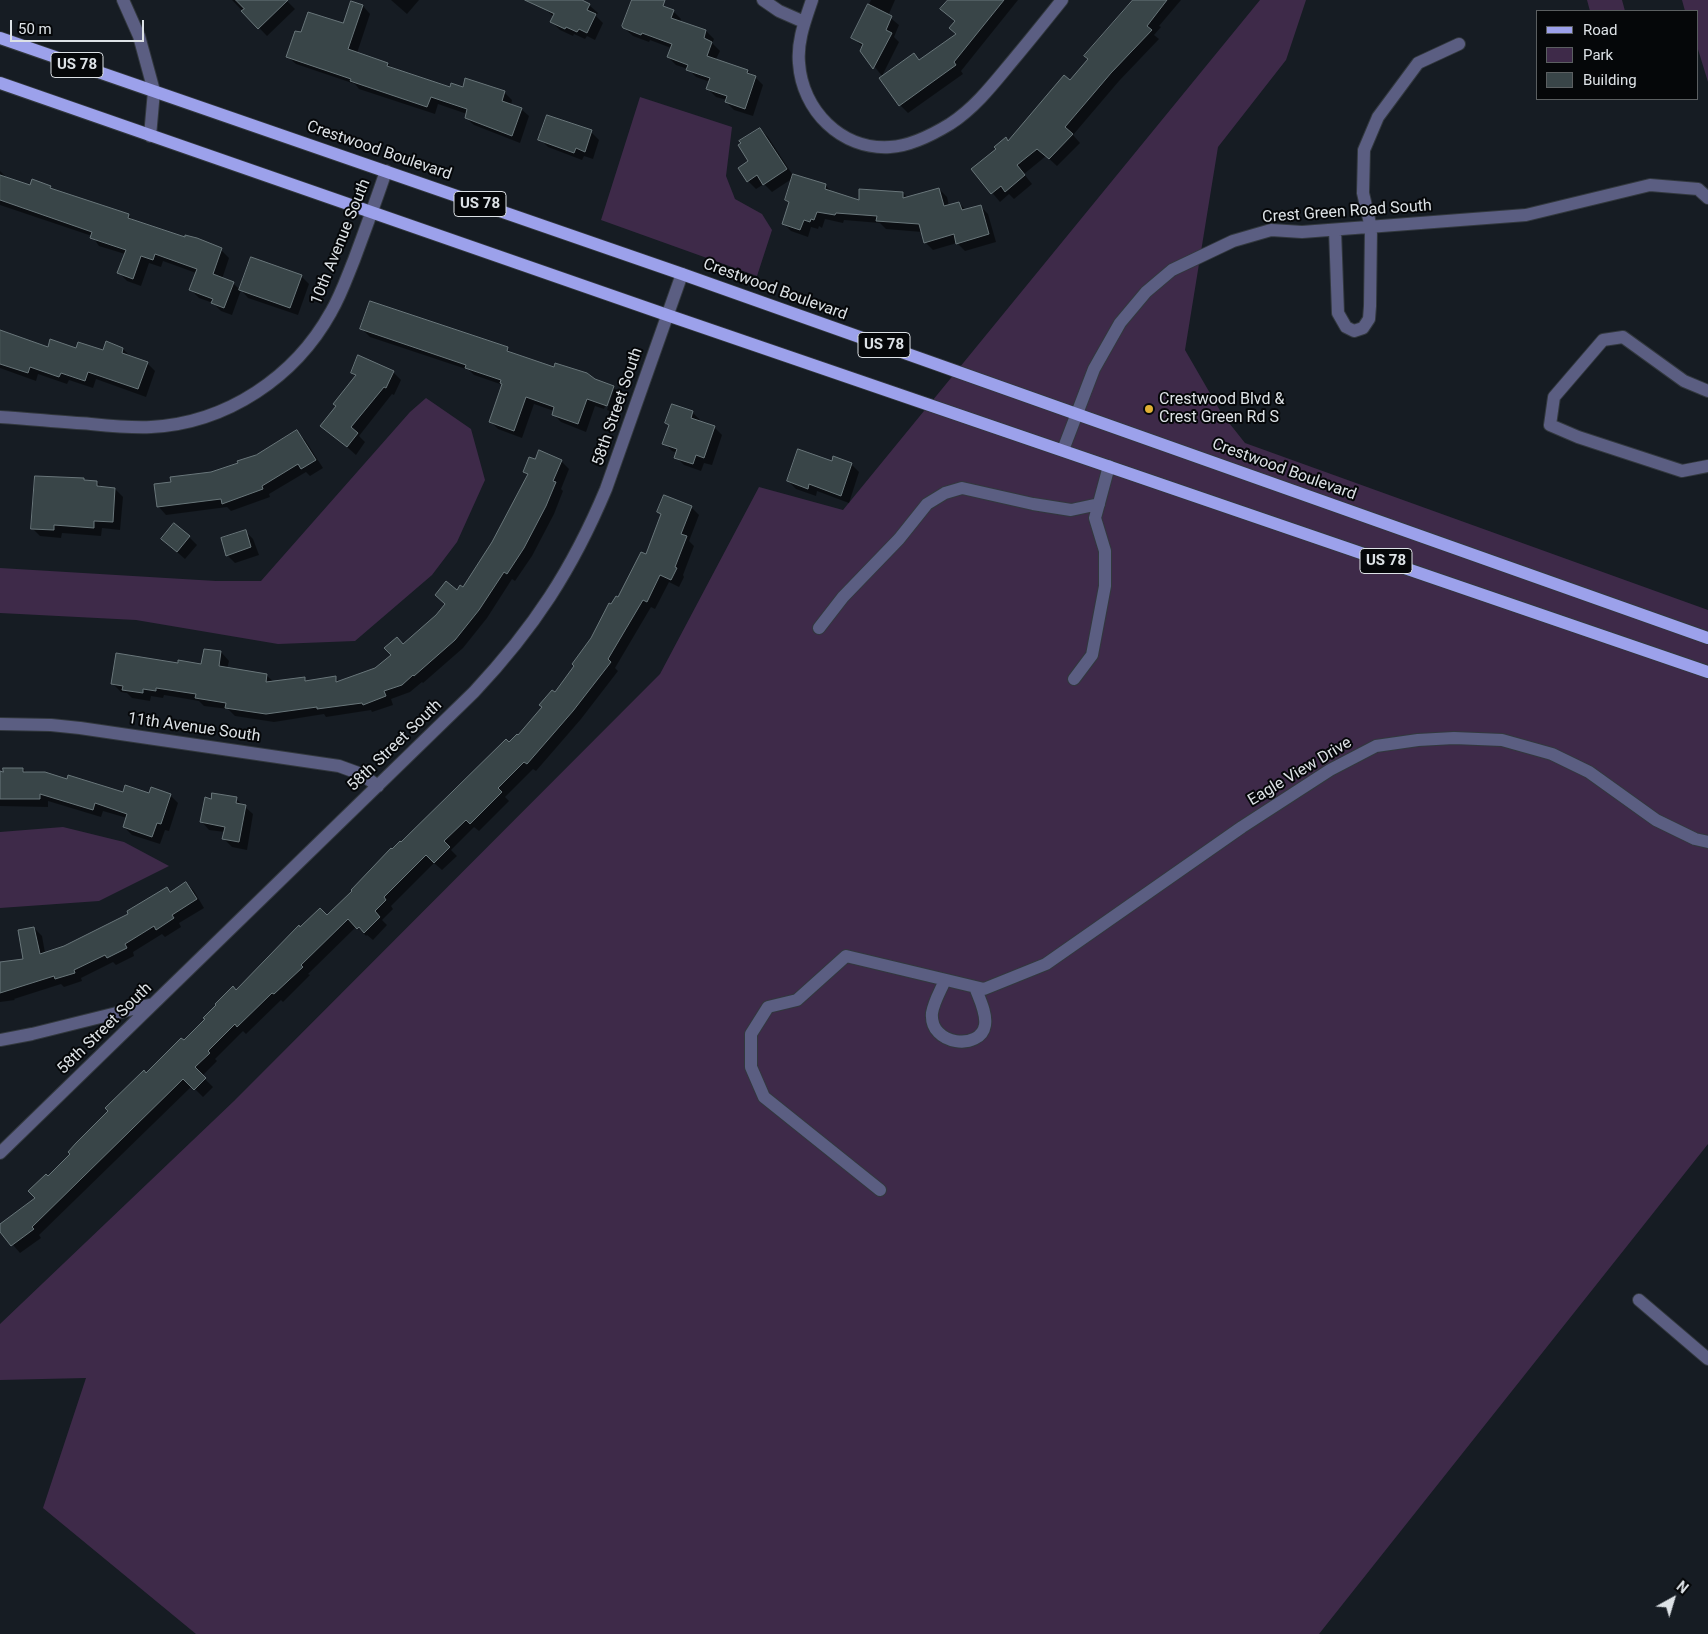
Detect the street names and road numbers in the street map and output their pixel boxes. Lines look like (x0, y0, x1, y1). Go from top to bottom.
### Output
road number: US 78 (51, 52, 103, 78)
street label: Crestwood Boulevard (304, 117, 454, 185)
street label: 10th Avenue South (307, 176, 375, 308)
road number: US 78 (454, 192, 506, 216)
street label: Crest Green Road South (1262, 197, 1432, 227)
street label: Crestwood Boulevard (700, 255, 850, 325)
road number: US 78 (858, 332, 910, 358)
street label: 58th Street South (589, 345, 647, 469)
street label: Crestwood Boulevard (1209, 435, 1359, 505)
road number: US 78 (1360, 548, 1412, 574)
street label: 58th Street South (344, 696, 446, 796)
street label: 11th Avenue South (126, 709, 262, 747)
street label: Eagle View Drive (1245, 733, 1355, 811)
street label: 58th Street South (54, 979, 156, 1079)

